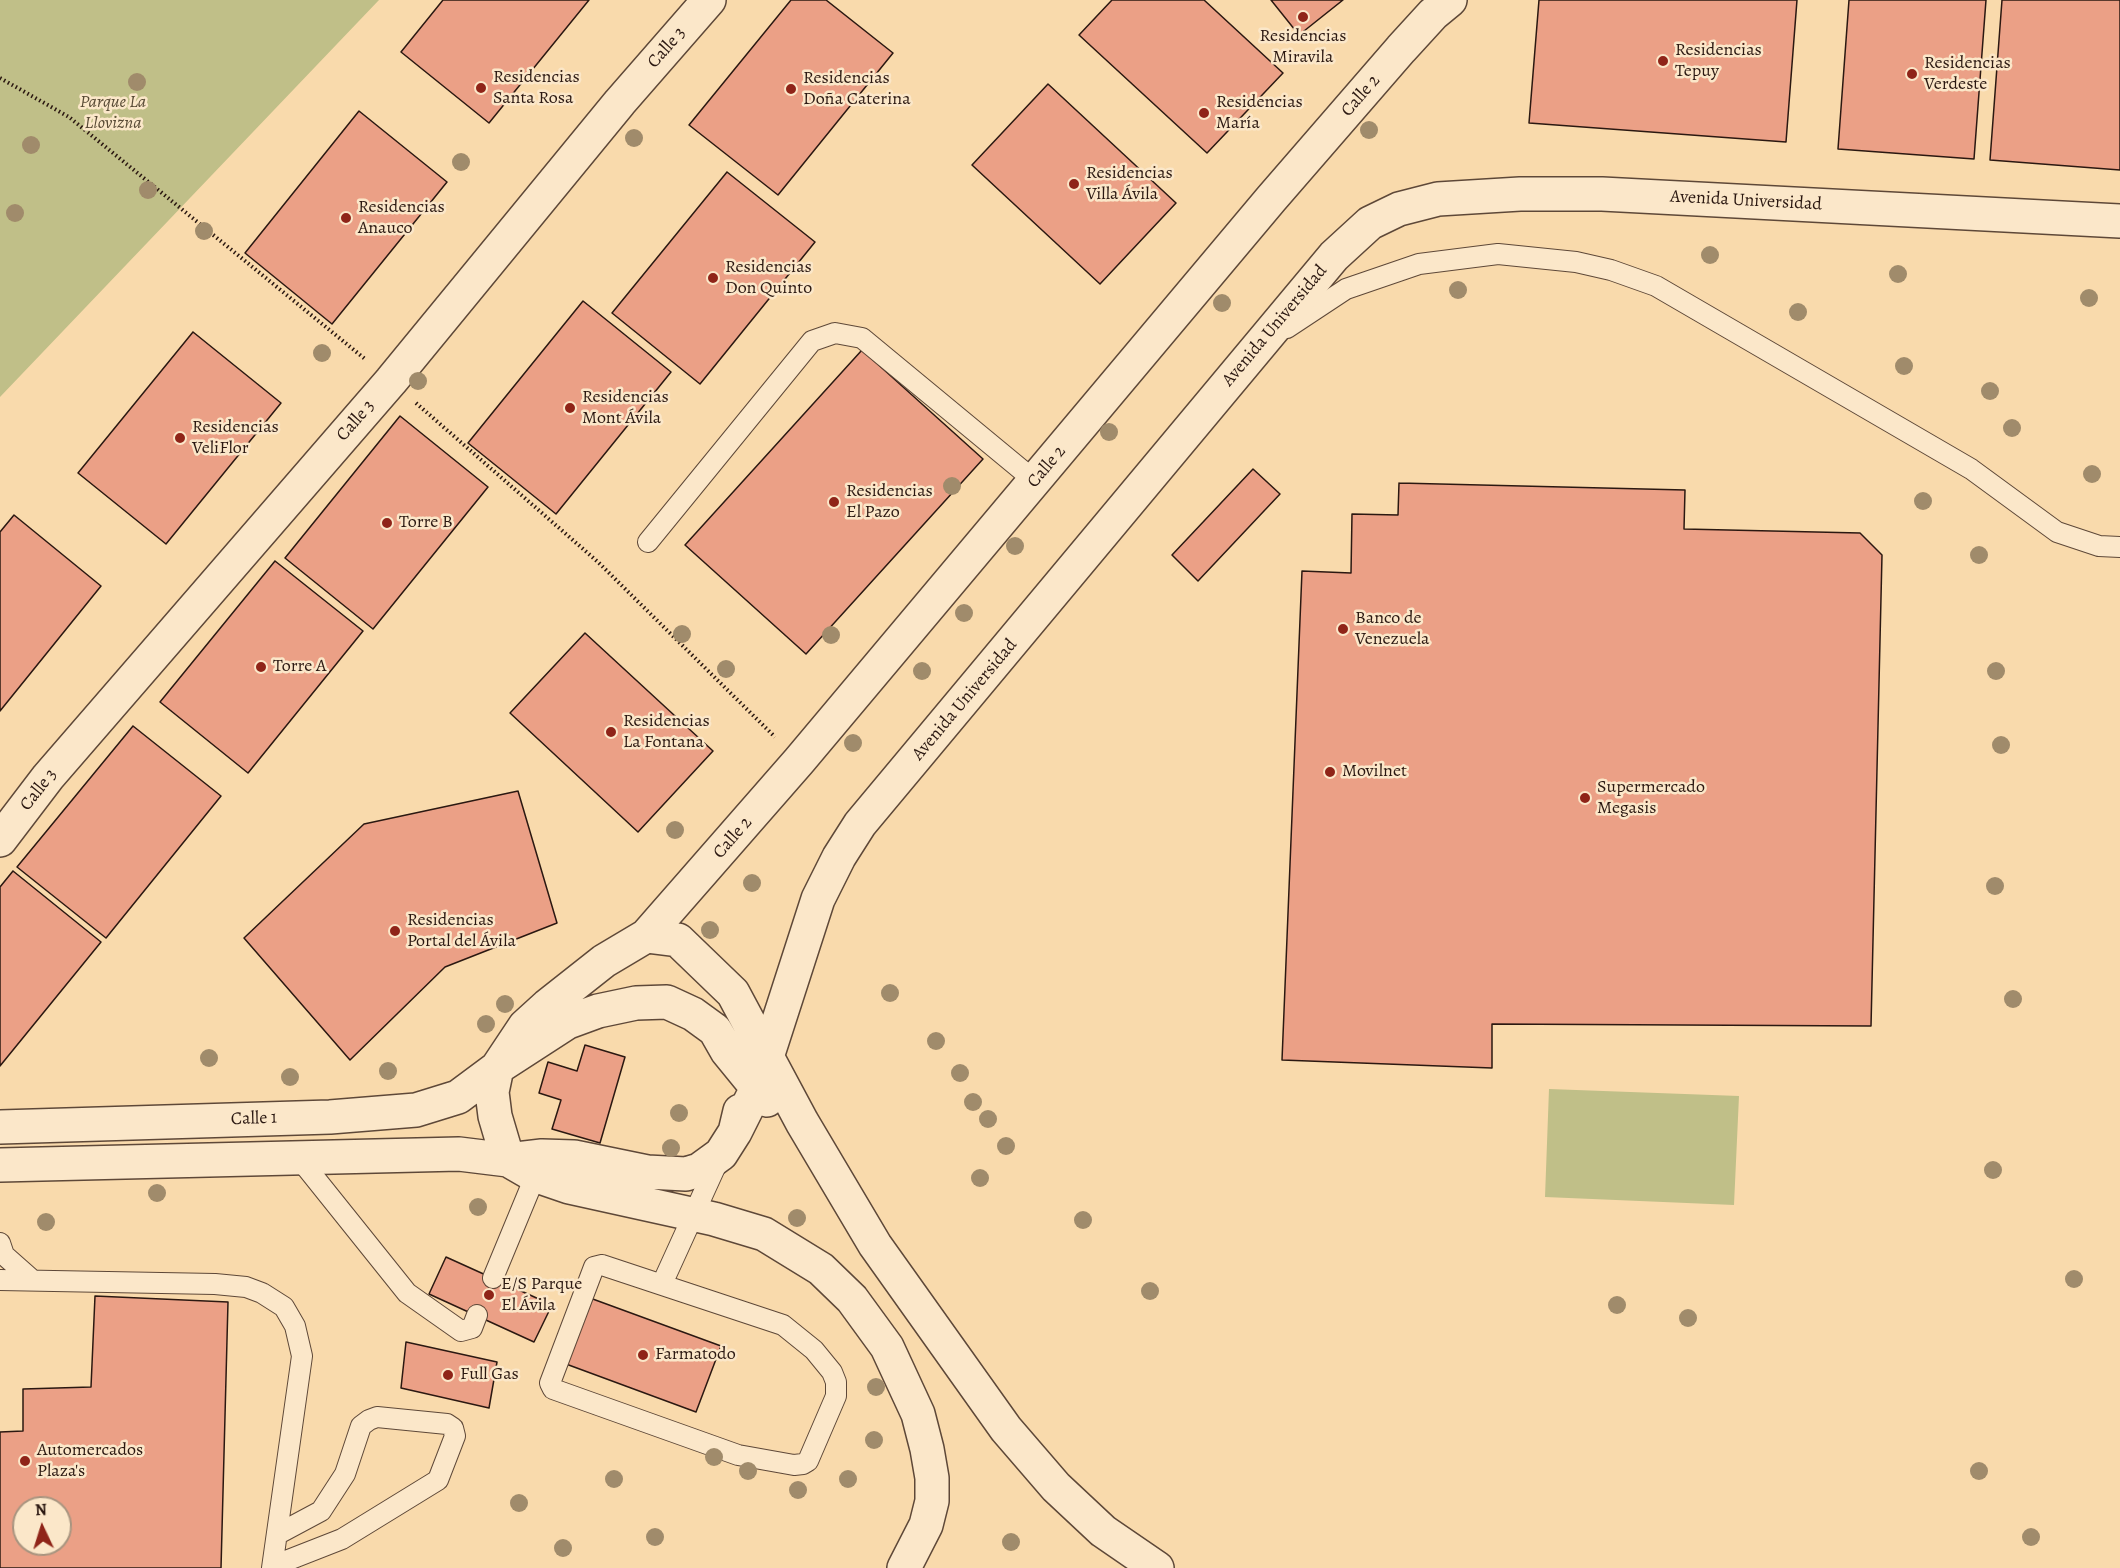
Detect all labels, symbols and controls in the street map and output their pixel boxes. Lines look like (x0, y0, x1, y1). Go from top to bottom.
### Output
marker: Residencias Miravila (1296, 10, 1310, 24)
street label: Calle 3 (643, 23, 691, 73)
place label: Residencias Miravila (1260, 26, 1346, 68)
place label: Residencias Tepuy (1675, 40, 1762, 82)
place label: Residencias Verdeste (1924, 53, 2011, 96)
marker: Residencias Tepuy (1656, 54, 1670, 68)
place label: Residencias Santa Rosa (493, 67, 580, 110)
marker: Residencias Verdeste (1905, 67, 1919, 81)
place label: Residencias Doña Caterina (803, 68, 911, 110)
street label: Calle 2 (1337, 71, 1385, 121)
marker: Residencias Santa Rosa (474, 81, 488, 95)
marker: Residencias Doña Caterina (784, 82, 798, 96)
park label: Parque La Llovizna (80, 92, 146, 134)
place label: Residencias María (1216, 92, 1303, 134)
marker: Residencias María (1197, 106, 1211, 120)
place label: Residencias Villa Ávila (1086, 163, 1173, 206)
marker: Residencias Villa Ávila (1067, 177, 1081, 191)
street label: Avenida Universidad (1670, 186, 1822, 216)
place label: Residencias Anauco (358, 197, 445, 240)
marker: Residencias Anauco (339, 211, 353, 225)
place label: Residencias Don Quinto (725, 257, 812, 300)
street label: Avenida Universidad (1218, 261, 1332, 391)
marker: Residencias Don Quinto (706, 271, 720, 285)
place label: Residencias Mont Ávila (582, 387, 669, 430)
street label: Calle 3 (332, 396, 380, 446)
marker: Residencias Mont Ávila (563, 401, 577, 415)
place label: Residencias VeliFlor (192, 417, 279, 460)
marker: Residencias VeliFlor (173, 431, 187, 445)
street label: Calle 2 (1023, 441, 1071, 493)
place label: Residencias El Pazo (846, 481, 933, 524)
marker: Residencias El Pazo (827, 495, 841, 509)
place label: Torre B (399, 512, 453, 534)
marker: Torre B (380, 516, 394, 530)
place label: Banco de Venezuela (1355, 608, 1429, 650)
marker: Banco de Venezuela (1336, 622, 1350, 636)
street label: Avenida Universidad (908, 635, 1022, 765)
place label: Torre A (273, 656, 326, 678)
marker: Torre A (254, 660, 268, 674)
place label: Residencias La Fontana (623, 711, 710, 754)
marker: Residencias La Fontana (604, 725, 618, 739)
place label: Movilnet (1342, 761, 1407, 783)
street label: Calle 3 (16, 765, 62, 815)
marker: Movilnet (1323, 765, 1337, 779)
place label: Supermercado Megasis (1597, 777, 1705, 820)
marker: Supermercado Megasis (1578, 791, 1592, 805)
street label: Calle 2 (709, 813, 757, 863)
place label: Residencias Portal del Ávila (407, 910, 516, 952)
marker: Residencias Portal del Ávila (388, 924, 402, 938)
street label: Calle 1 (231, 1107, 277, 1131)
place label: E/S Parque El Ávila (501, 1274, 582, 1316)
marker: E/S Parque El Ávila (482, 1288, 496, 1302)
place label: Farmatodo (655, 1344, 736, 1366)
marker: Farmatodo (636, 1348, 650, 1362)
place label: Full Gas (460, 1364, 519, 1386)
marker: Full Gas (441, 1368, 455, 1382)
place label: Automercados Plaza's (37, 1440, 143, 1482)
marker: Automercados Plaza's (18, 1454, 32, 1468)
north arrow (12, 1496, 72, 1556)
text: N (34, 1499, 47, 1521)

